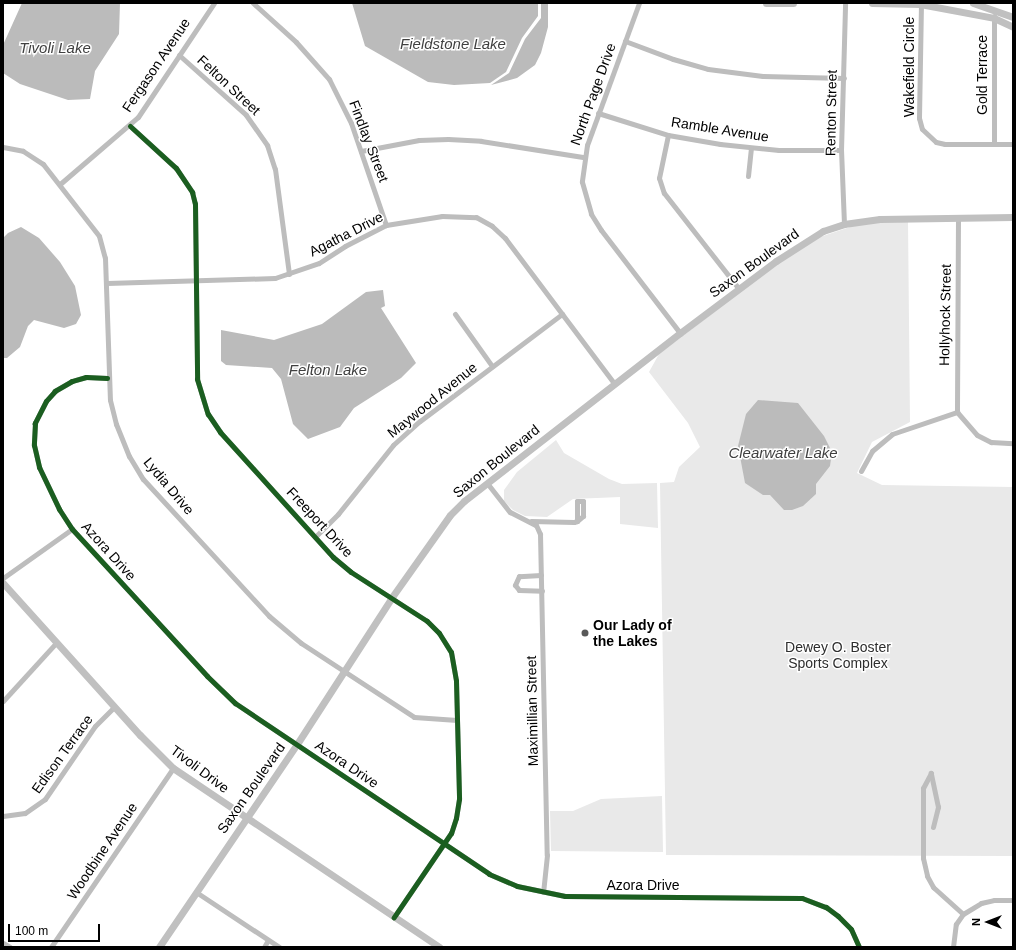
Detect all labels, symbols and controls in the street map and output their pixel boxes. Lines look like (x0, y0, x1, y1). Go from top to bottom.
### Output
street label: Fergason Avenue (118, 15, 194, 115)
street label: Wakefield Circle (901, 17, 917, 117)
water label: Fieldstone Lake (400, 35, 506, 53)
street label: Gold Terrace (974, 35, 990, 115)
water label: Tivoli Lake (19, 39, 91, 57)
street label: North Page Drive (567, 41, 619, 147)
street label: Felton Street (194, 52, 264, 118)
street label: Renton Street (822, 70, 840, 156)
street label: Findlay Street (346, 98, 392, 184)
street label: Ramble Avenue (670, 113, 770, 145)
street label: Agatha Drive (306, 208, 386, 260)
street label: Saxon Boulevard (706, 225, 802, 301)
street label: Hollyhock Street (936, 264, 954, 366)
street label: Maywood Avenue (384, 359, 480, 441)
water label: Felton Lake (289, 361, 367, 379)
street label: Saxon Boulevard (449, 421, 543, 501)
water label: Clearwater Lake (728, 444, 838, 462)
street label: Lydia Drive (140, 454, 198, 518)
street label: Freeport Drive (283, 484, 357, 560)
street label: Azora Drive (78, 518, 140, 584)
place label: Our Lady of the Lakes (593, 617, 672, 650)
marker: Our Lady of the Lakes (580, 628, 590, 638)
park label: Dewey O. Boster Sports Complex (785, 639, 891, 672)
street label: Maximillian Street (523, 656, 541, 766)
street label: Edison Terrace (28, 711, 96, 797)
street label: Azora Drive (312, 737, 382, 791)
street label: Saxon Boulevard (214, 740, 288, 836)
street label: Tivoli Drive (168, 742, 232, 796)
street label: Woodbine Avenue (63, 799, 141, 903)
street label: Azora Drive (606, 877, 680, 893)
north arrow (968, 902, 1008, 942)
scale bar (10, 916, 102, 942)
text: N (970, 918, 982, 926)
text: 100 m (15, 924, 48, 938)

